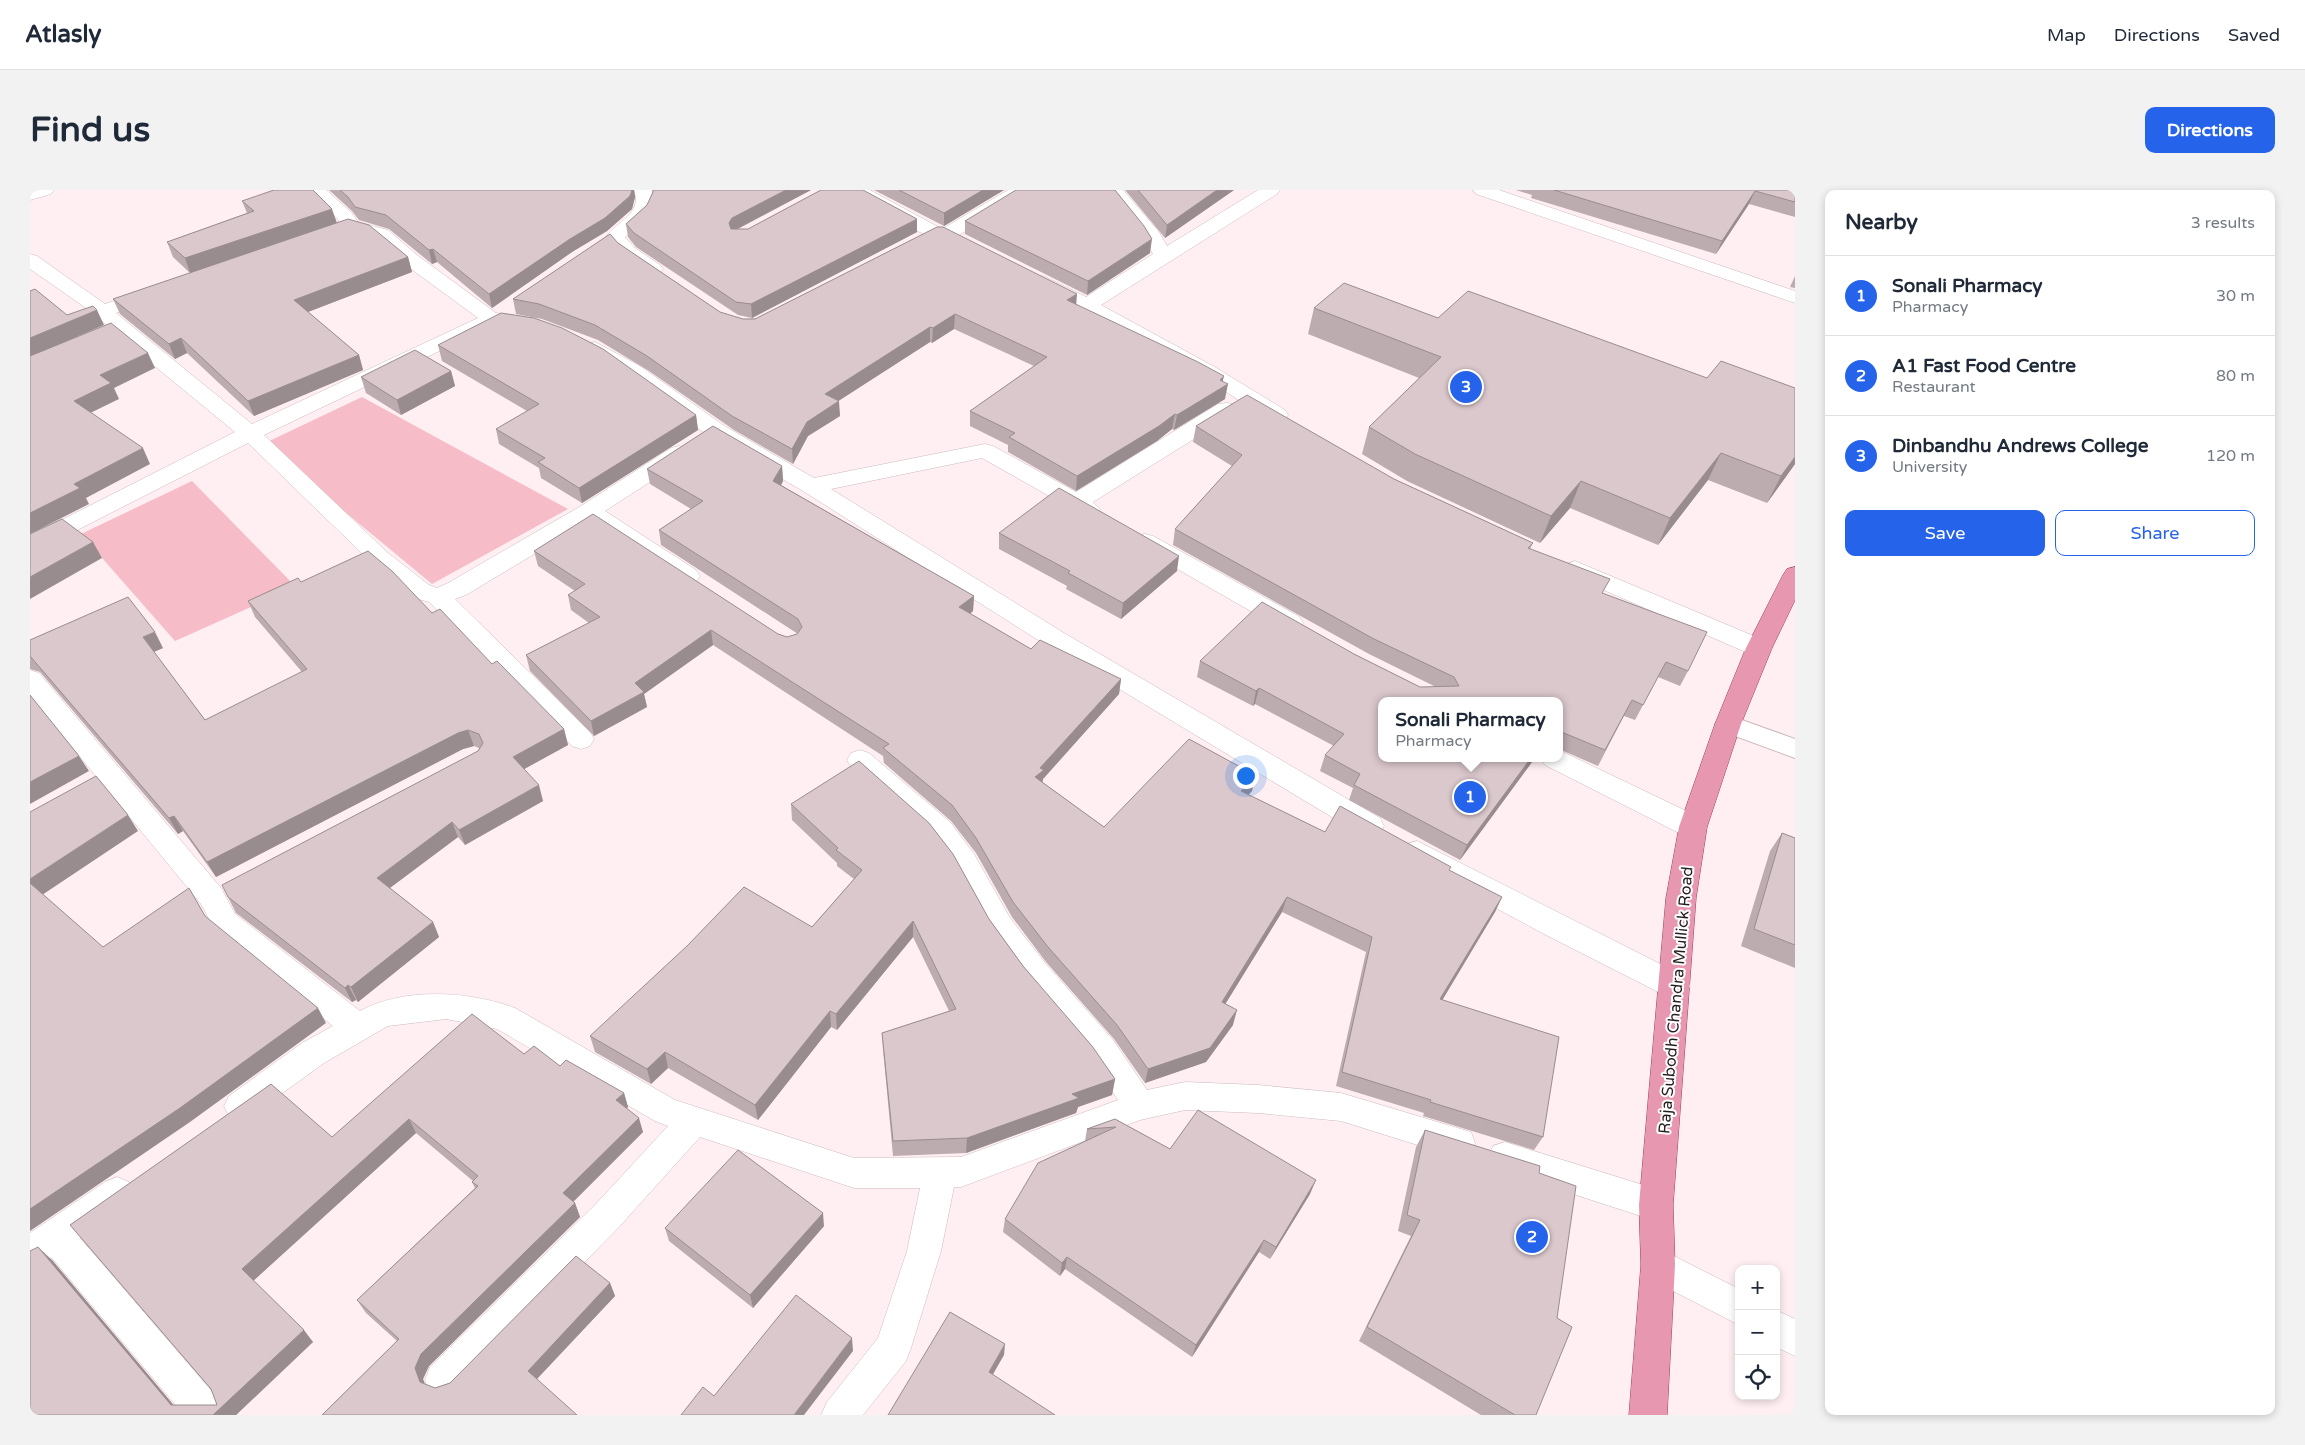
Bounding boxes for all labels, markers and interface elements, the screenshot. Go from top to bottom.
text: Atlasly [25,20,101,49]
text: Map [2047,24,2086,46]
text: Directions [2114,24,2200,46]
text: Saved [2228,24,2280,46]
button: Directions [2145,107,2275,153]
text: Find us [30,109,150,151]
text: Nearby [1845,210,1918,235]
text: 3 results [2191,213,2255,233]
text: Sonali Pharmacy [1892,275,2043,297]
text: 1 [1856,286,1866,306]
text: 30 m [2216,286,2255,306]
text: Pharmacy [1892,297,1968,317]
text: A1 Fast Food Centre [1892,355,2076,377]
text: 2 [1856,366,1866,386]
text: 80 m [2216,366,2255,386]
pin: 3 [1450,368,1482,406]
text: Restaurant [1892,377,1976,397]
text: Dinbandhu Andrews College [1892,435,2148,457]
text: 3 [1856,446,1866,466]
text: 120 m [2206,446,2255,466]
text: University [1892,457,1967,477]
button: Save [1845,510,2045,556]
button: Share [2055,510,2255,556]
popup [1378,697,1563,762]
text: Sonali Pharmacy [1395,709,1546,731]
text: Pharmacy [1395,731,1472,751]
your location [1233,763,1259,789]
pin: 1 [1454,778,1486,816]
street label: Raja Subodh Chandra Mullick Road [1654,866,1698,1135]
pin: 2 [1516,1218,1548,1256]
map controls [1735,1265,1780,1400]
button: + [1735,1265,1780,1310]
button: − [1735,1310,1780,1355]
button: locate [1735,1355,1780,1400]

